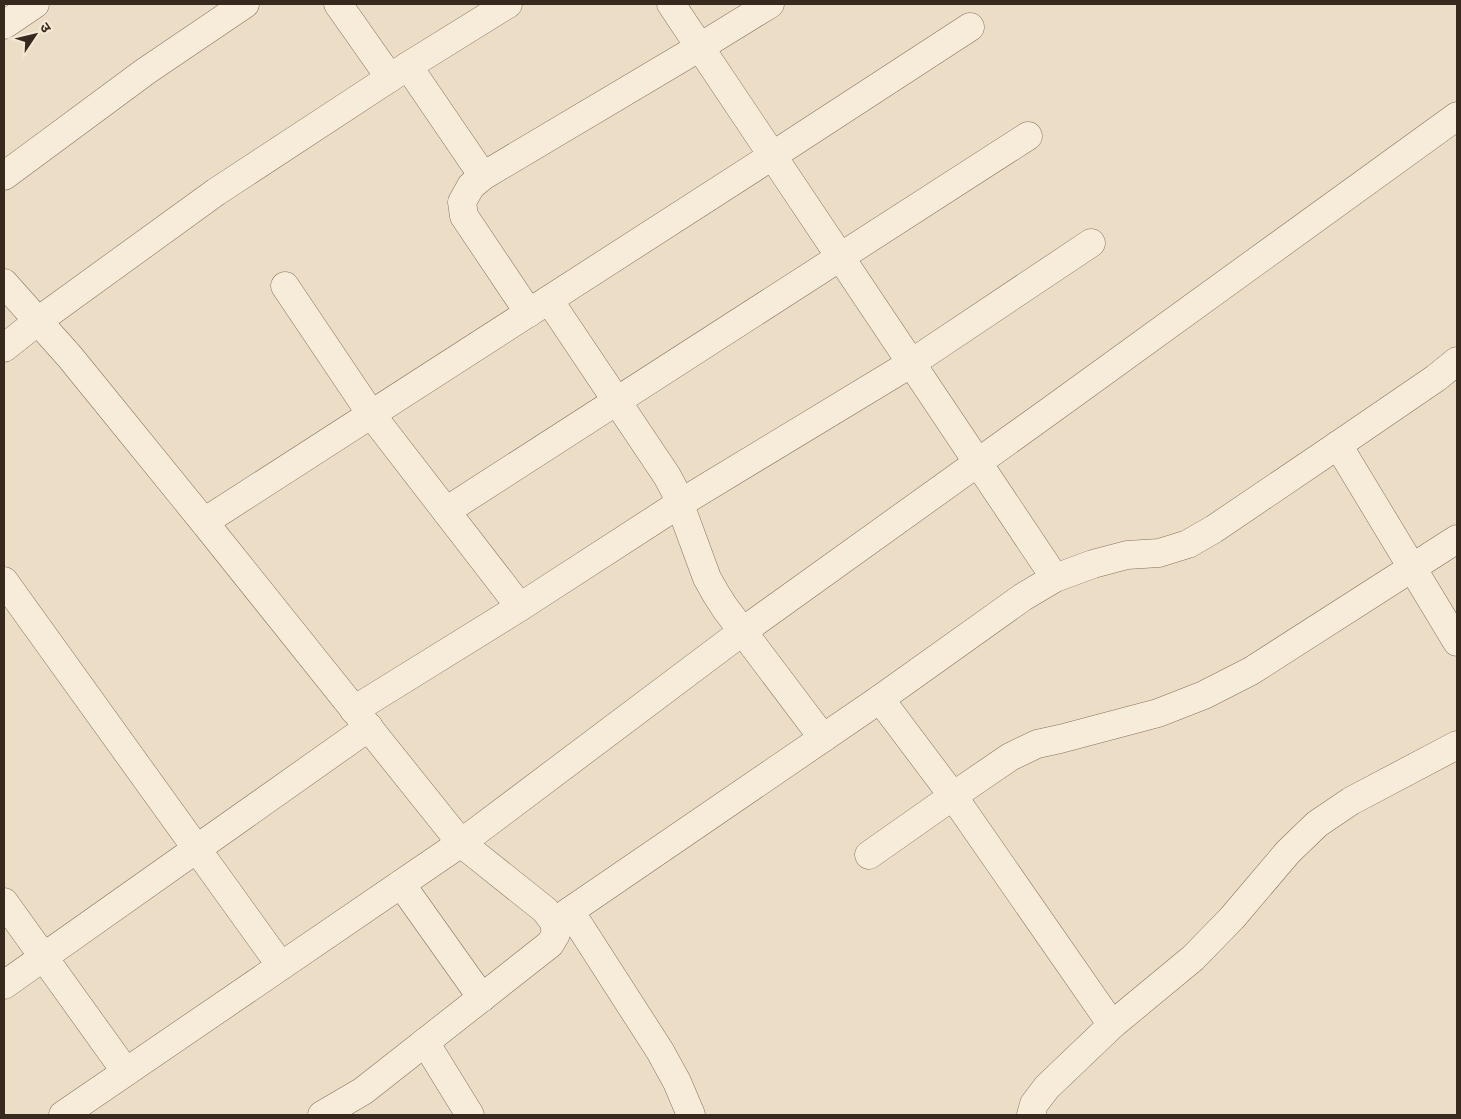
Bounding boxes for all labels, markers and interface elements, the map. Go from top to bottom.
north arrow [10,10,60,60]
text: उ [37,20,55,36]

